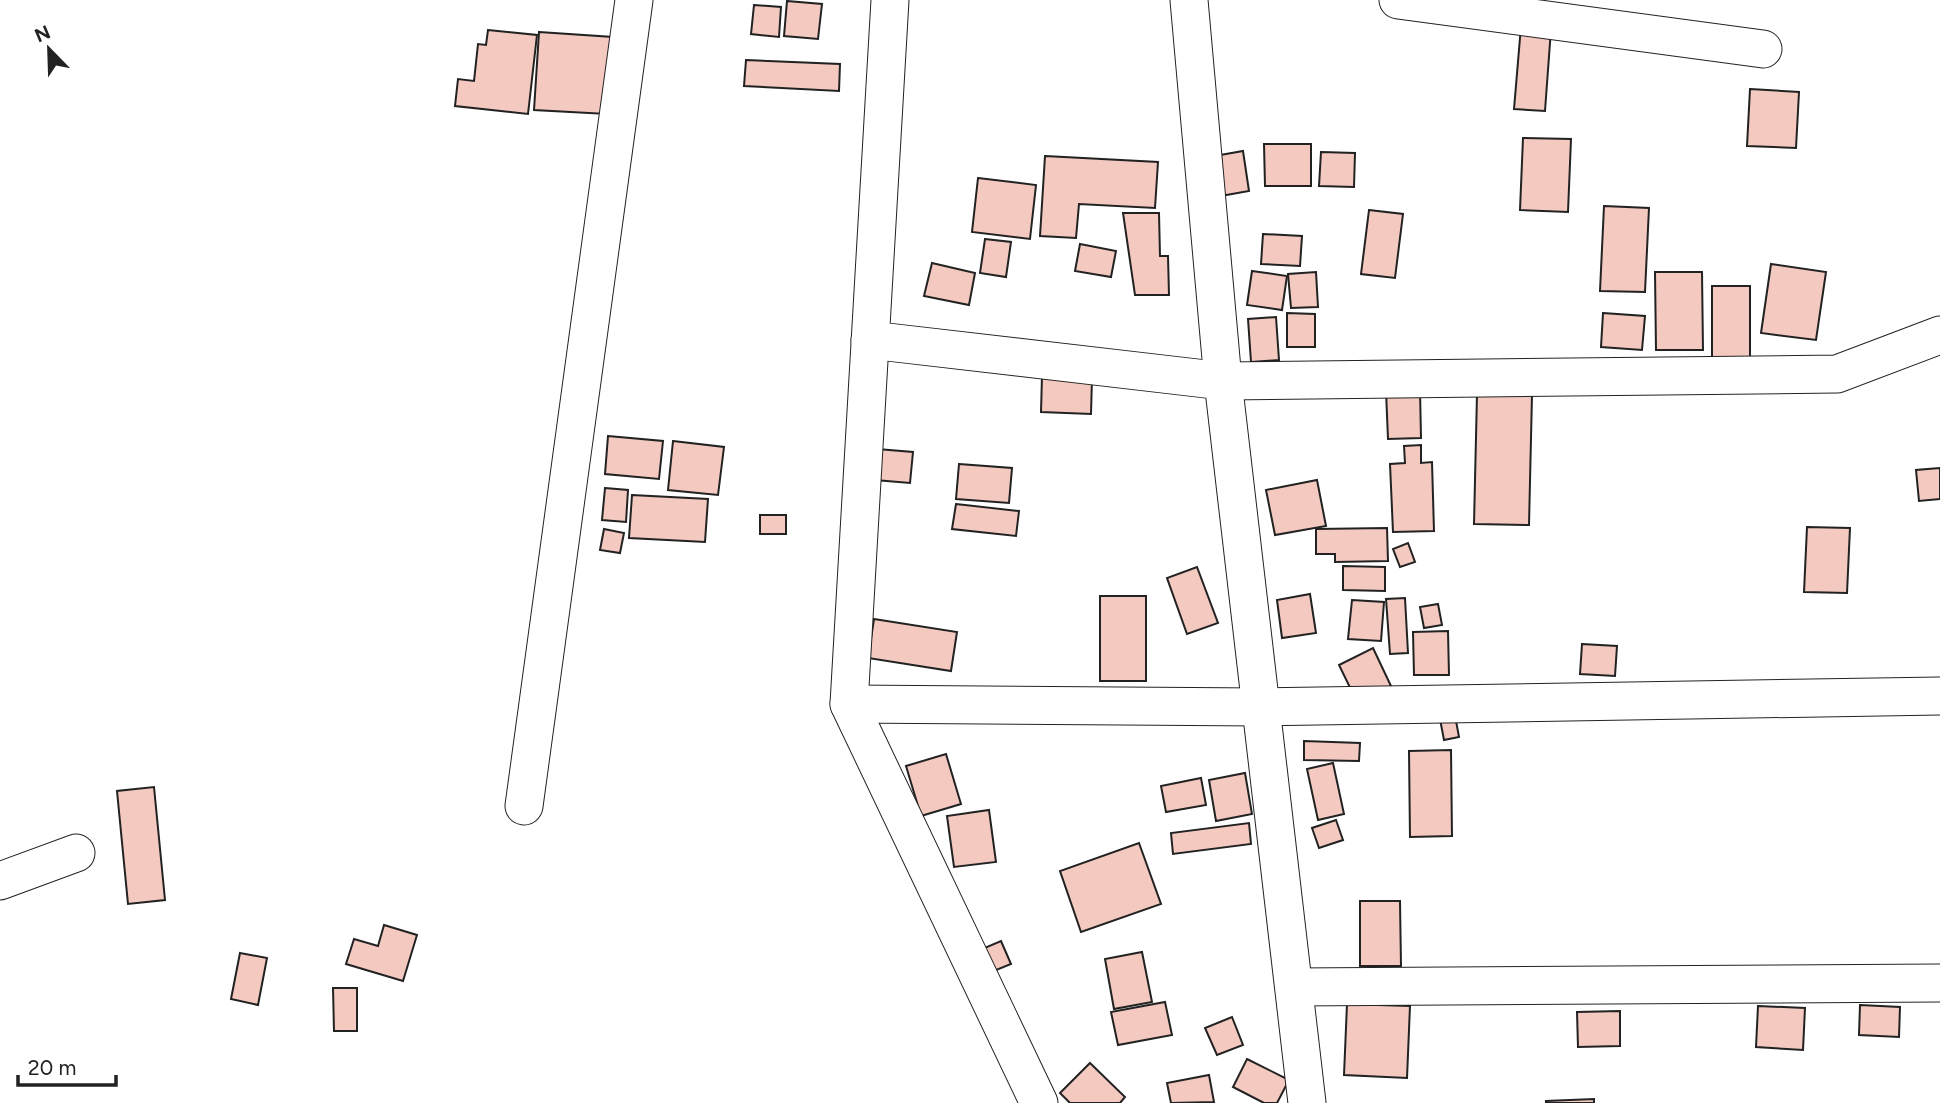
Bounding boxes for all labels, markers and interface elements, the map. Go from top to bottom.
north arrow [14,14,84,84]
text: N [31,20,54,47]
scale bar [18,1044,116,1088]
text: 20 m [28,1055,76,1080]

